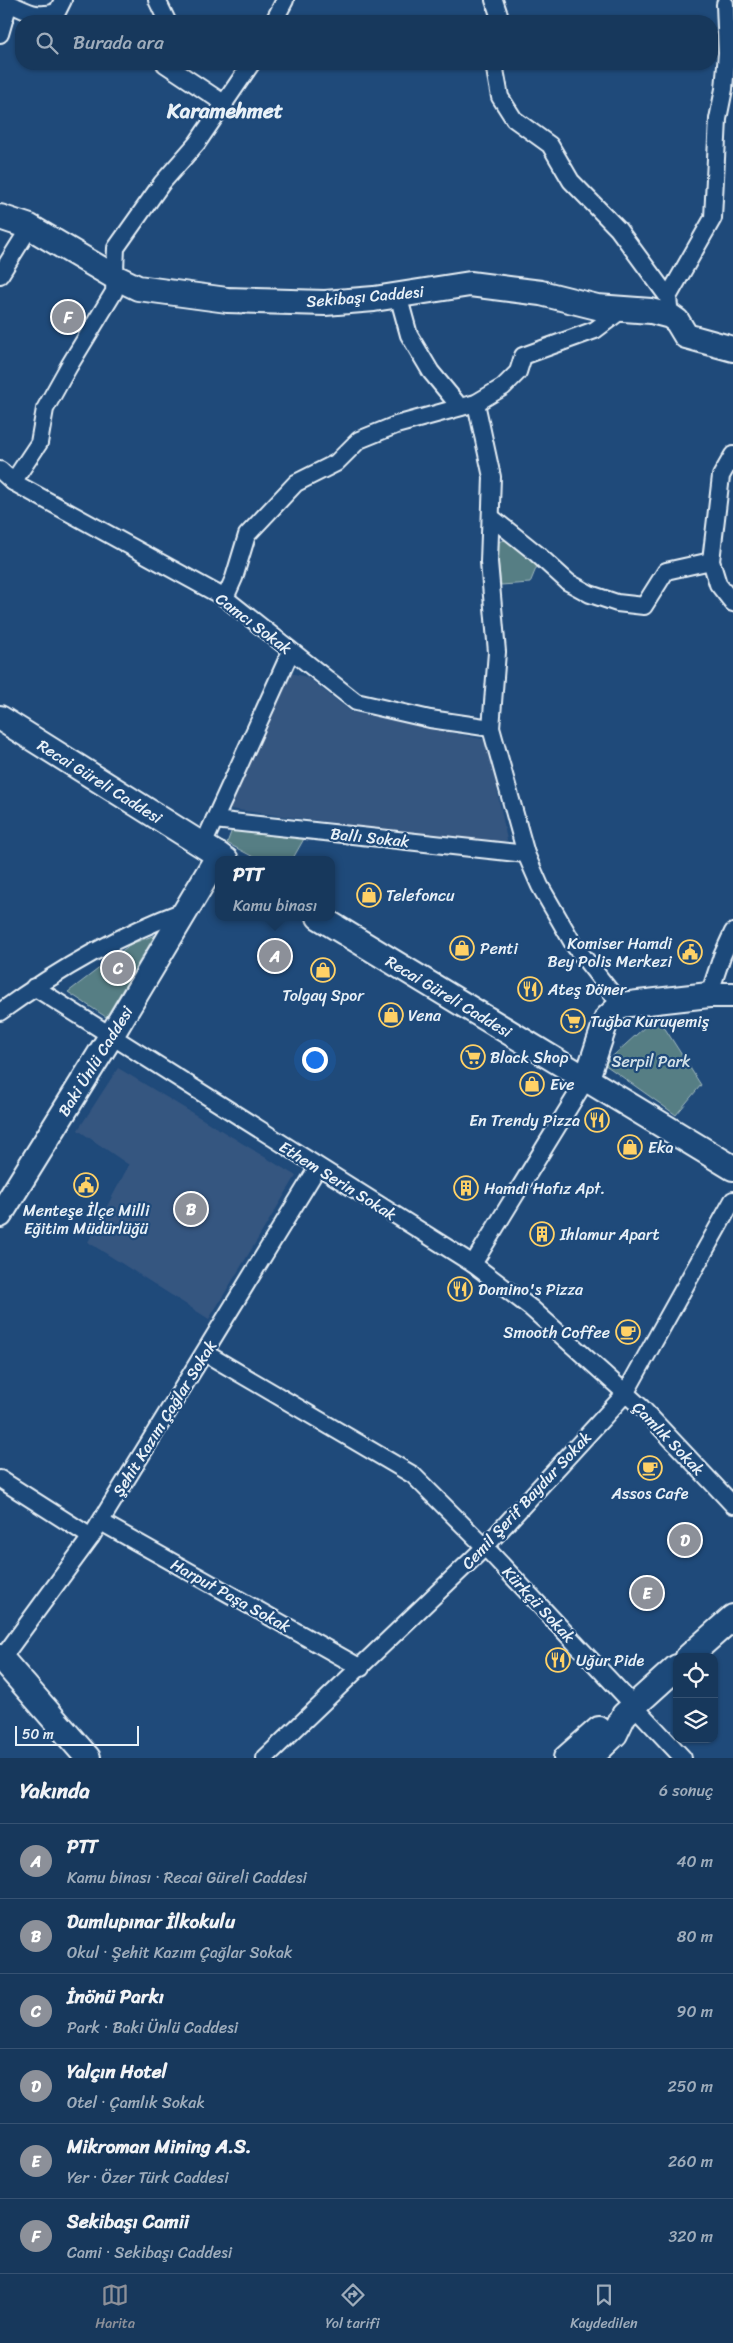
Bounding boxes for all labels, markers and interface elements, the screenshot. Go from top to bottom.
search box [15,15,718,70]
text: Burada ara [73,26,164,59]
icon: search [33,29,61,57]
district label: Karamehmet [166,92,284,130]
street label: Sekibaşı Caddesi [305,277,426,316]
pin: F [52,298,84,336]
street label: Camcı Sokak [209,585,299,662]
street label: Recai Güreli Caddesi [31,731,169,832]
street label: Ballı Sokak [329,819,411,856]
popup [215,856,335,921]
text: PTT [233,858,264,891]
place label: Telefoncu [386,881,455,910]
shop icon: Telefoncu [356,882,382,908]
text: Kamu binası [233,891,317,920]
place label: Komiser Hamdi Bey Polis Merkezi [548,929,673,976]
place label: Penti [480,934,519,963]
shop icon: Penti [449,935,475,961]
pin: A [259,937,291,975]
public building icon: Komiser Hamdi Bey Polis Merkezi [677,939,703,965]
street label: Recai Güreli Caddesi [380,947,518,1046]
pin: C [102,949,134,987]
shop icon: Tolgay Spor [310,957,336,983]
place label: Ateş Döner [547,975,628,1004]
restaurant icon: Ateş Döner [517,976,543,1002]
place label: Tolgay Spor [282,981,365,1010]
street label: Baki Ünlü Caddesi [50,1000,141,1122]
place label: Vena [408,1001,442,1030]
shop icon: Vena [378,1002,404,1028]
place label: Tuğba Kuruyemiş [590,1007,710,1036]
supermarket icon: Tuğba Kuruyemiş [560,1008,586,1034]
place label: Black Shop [490,1043,569,1072]
supermarket icon: Black Shop [460,1044,486,1070]
your location [302,1047,328,1073]
park label: Serpil Park [611,1047,691,1076]
place label: Eve [550,1070,575,1099]
shop icon: Eve [519,1071,545,1097]
place label: En Trendy Pizza [469,1106,580,1135]
restaurant icon: En Trendy Pizza [584,1107,610,1133]
street label: Ethem Serin Sokak [273,1133,403,1229]
place label: Eka [648,1133,673,1162]
shop icon: Eka [617,1134,643,1160]
public building icon: Menteşe İlçe Milli Eğitim Müdürlüğü [73,1172,99,1198]
place label: Hamdi Hafız Apt. [484,1174,605,1203]
building icon: Hamdi Hafız Apt. [453,1175,479,1201]
pin: B [175,1190,207,1228]
place label: Menteşe İlçe Milli Eğitim Müdürlüğü [23,1196,150,1243]
place label: Ihlamur Apart [559,1220,659,1249]
building icon: Ihlamur Apart [529,1221,555,1247]
place label: Domino's Pizza [478,1275,584,1304]
restaurant icon: Domino's Pizza [447,1276,473,1302]
place label: Smooth Coffee [503,1318,610,1347]
cafe icon: Smooth Coffee [615,1319,641,1345]
street label: Şehit Kazım Çağlar Sokak [104,1333,225,1503]
street label: Çamlık Sokak [625,1394,712,1483]
street label: Cemil Şerif Baydur Sokak [454,1424,599,1576]
cafe icon: Assos Cafe [637,1455,663,1481]
place label: Assos Cafe [611,1479,689,1508]
pin: D [669,1521,701,1559]
street label: Harput Paşa Sokak [165,1550,297,1641]
street label: Kürkçü Sokak [495,1559,583,1650]
pin: E [631,1574,663,1612]
place label: Uğur Pide [576,1646,645,1675]
restaurant icon: Uğur Pide [545,1647,571,1673]
map controls [673,1653,718,1743]
button: locate [673,1653,718,1698]
button: layers [673,1698,718,1743]
text: 50 m [22,1722,54,1747]
scale bar [15,1723,139,1746]
text: Yakında [20,1772,90,1810]
text: 6 sonuç [659,1776,713,1805]
text: PTT [67,1830,98,1863]
text: A [31,1847,41,1876]
text: 40 m [676,1847,713,1876]
text: Kamu binası · Recai Güreli Caddesi [67,1863,307,1892]
text: Dumlupınar İlkokulu [67,1905,235,1938]
text: B [31,1922,41,1951]
text: 80 m [677,1922,713,1951]
text: Okul · Şehit Kazım Çağlar Sokak [67,1938,292,1967]
text: İnönü Parkı [67,1980,164,2013]
text: C [31,1997,41,2026]
text: 90 m [677,1997,713,2026]
text: Park · Baki Ünlü Caddesi [67,2013,238,2042]
text: Yalçın Hotel [67,2055,167,2088]
text: D [31,2072,41,2101]
text: 250 m [667,2072,713,2101]
text: Otel · Çamlık Sokak [67,2088,205,2117]
text: Mikroman Mining A.S. [67,2130,252,2163]
text: E [32,2147,40,2176]
text: 260 m [668,2147,713,2176]
text: Yer · Özer Türk Caddesi [67,2163,229,2192]
text: Sekibaşı Camii [67,2205,189,2238]
text: F [32,2222,40,2251]
text: 320 m [668,2222,713,2251]
text: Cami · Sekibaşı Caddesi [67,2238,232,2267]
tab: Harita [95,2281,135,2336]
tab: Yol tarifi [326,2281,380,2336]
tab: Kaydedilen [570,2281,638,2336]

